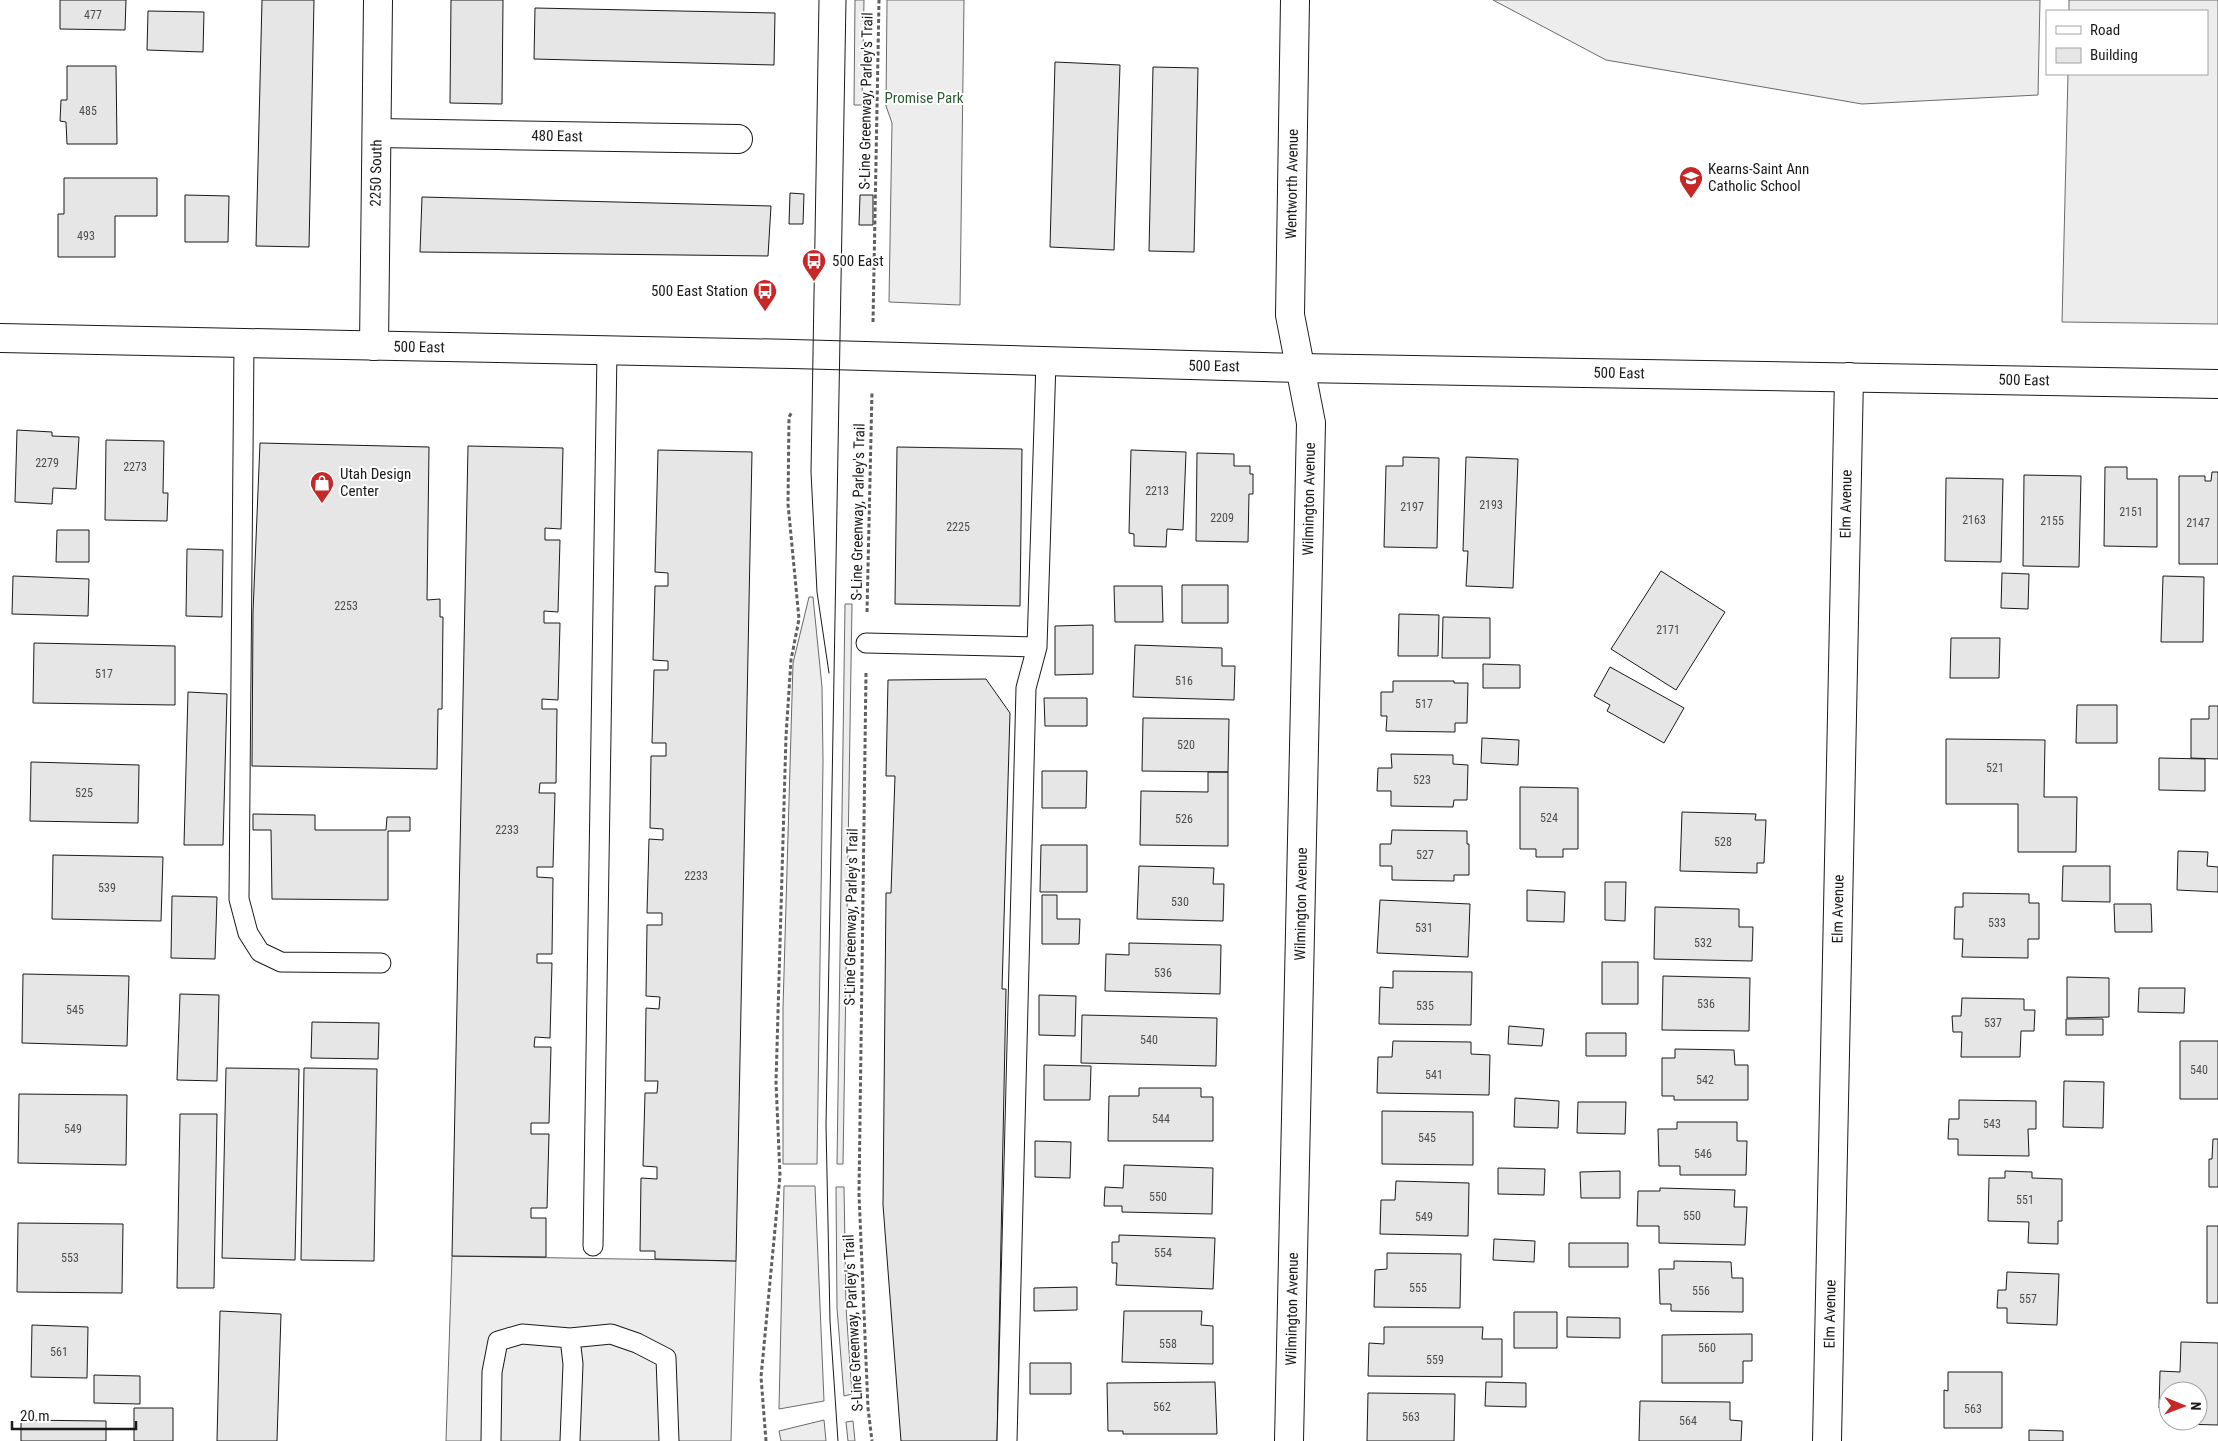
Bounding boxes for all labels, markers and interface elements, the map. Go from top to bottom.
house number: 477 [84,8,102,22]
legend [2046,10,2208,75]
street label: S-Line Greenway, Parley's Trail [855,12,877,190]
text: Road [2090,21,2120,39]
text: Building [2090,46,2138,64]
park label: Promise Park [884,89,964,107]
house number: 485 [79,104,97,118]
street label: 480 East [531,127,583,145]
street label: Wentworth Avenue [1282,129,1302,239]
street label: 2250 South [366,139,386,207]
place label: Kearns-Saint Ann Catholic School [1708,160,1809,195]
school or university icon: Kearns-Saint Ann Catholic School [1678,165,1704,199]
house number: 493 [77,229,95,243]
bus stop icon: 500 East [801,248,827,282]
place label: 500 East [832,252,884,270]
bus stop icon: 500 East Station [752,278,778,312]
place label: 500 East Station [651,282,748,300]
street label: 500 East [393,338,445,356]
street label: 500 East [1188,357,1240,375]
street label: 500 East [1593,364,1645,382]
street label: 500 East [1998,371,2050,389]
street label: S-Line Greenway, Parley's Trail [847,423,869,601]
street label: Wilmington Avenue [1299,442,1319,556]
house number: 2279 [35,456,59,470]
house number: 2273 [123,460,147,474]
place label: Utah Design Center [340,465,411,500]
street label: Elm Avenue [1836,469,1856,539]
shop icon: Utah Design Center [309,470,335,504]
house number: 2213 [1145,484,1169,498]
house number: 2193 [1479,498,1503,512]
house number: 2197 [1400,500,1424,514]
house number: 2151 [2119,505,2143,519]
house number: 2209 [1210,511,1234,525]
house number: 2163 [1962,513,1986,527]
house number: 2155 [2040,514,2064,528]
house number: 2147 [2186,516,2210,530]
house number: 2225 [946,520,970,534]
house number: 2253 [334,599,358,613]
house number: 2171 [1656,623,1680,637]
house number: 517 [95,667,113,681]
house number: 516 [1175,674,1193,688]
house number: 517 [1415,697,1433,711]
house number: 520 [1177,738,1195,752]
house number: 521 [1986,761,2004,775]
house number: 523 [1413,773,1431,787]
house number: 525 [75,786,93,800]
house number: 524 [1540,811,1558,825]
house number: 526 [1175,812,1193,826]
house number: 2233 [495,823,519,837]
street label: S-Line Greenway, Parley's Trail [840,828,862,1006]
house number: 528 [1714,835,1732,849]
street label: Wilmington Avenue [1291,847,1311,961]
house number: 527 [1416,848,1434,862]
house number: 2233 [684,869,708,883]
street label: Elm Avenue [1828,874,1848,944]
house number: 539 [98,881,116,895]
house number: 530 [1171,895,1189,909]
house number: 533 [1988,916,2006,930]
house number: 531 [1415,921,1433,935]
house number: 532 [1694,936,1712,950]
house number: 536 [1154,966,1172,980]
house number: 536 [1697,997,1715,1011]
house number: 535 [1416,999,1434,1013]
house number: 545 [66,1003,84,1017]
house number: 537 [1984,1016,2002,1030]
house number: 540 [1140,1033,1158,1047]
house number: 540 [2190,1063,2208,1077]
house number: 541 [1425,1068,1443,1082]
house number: 542 [1696,1073,1714,1087]
house number: 544 [1152,1112,1170,1126]
house number: 543 [1983,1117,2001,1131]
house number: 549 [64,1122,82,1136]
house number: 545 [1418,1131,1436,1145]
house number: 546 [1694,1147,1712,1161]
house number: 550 [1149,1190,1167,1204]
house number: 551 [2016,1193,2034,1207]
house number: 550 [1683,1209,1701,1223]
house number: 549 [1415,1210,1433,1224]
street label: S-Line Greenway, Parley's Trail [839,1234,867,1412]
house number: 554 [1154,1246,1172,1260]
house number: 553 [61,1251,79,1265]
street label: Wilmington Avenue [1282,1252,1302,1366]
street label: Elm Avenue [1820,1279,1840,1349]
house number: 555 [1409,1281,1427,1295]
house number: 556 [1692,1284,1710,1298]
house number: 557 [2019,1292,2037,1306]
house number: 558 [1159,1337,1177,1351]
house number: 560 [1698,1341,1716,1355]
house number: 561 [50,1345,68,1359]
house number: 559 [1426,1353,1444,1367]
north arrow [2158,1381,2208,1431]
scale bar [12,1398,136,1430]
house number: 562 [1153,1400,1171,1414]
house number: 563 [1964,1402,1982,1416]
text: N [2188,1402,2204,1411]
text: 20 m [20,1407,50,1425]
house number: 563 [1402,1410,1420,1424]
house number: 564 [1679,1414,1697,1428]

